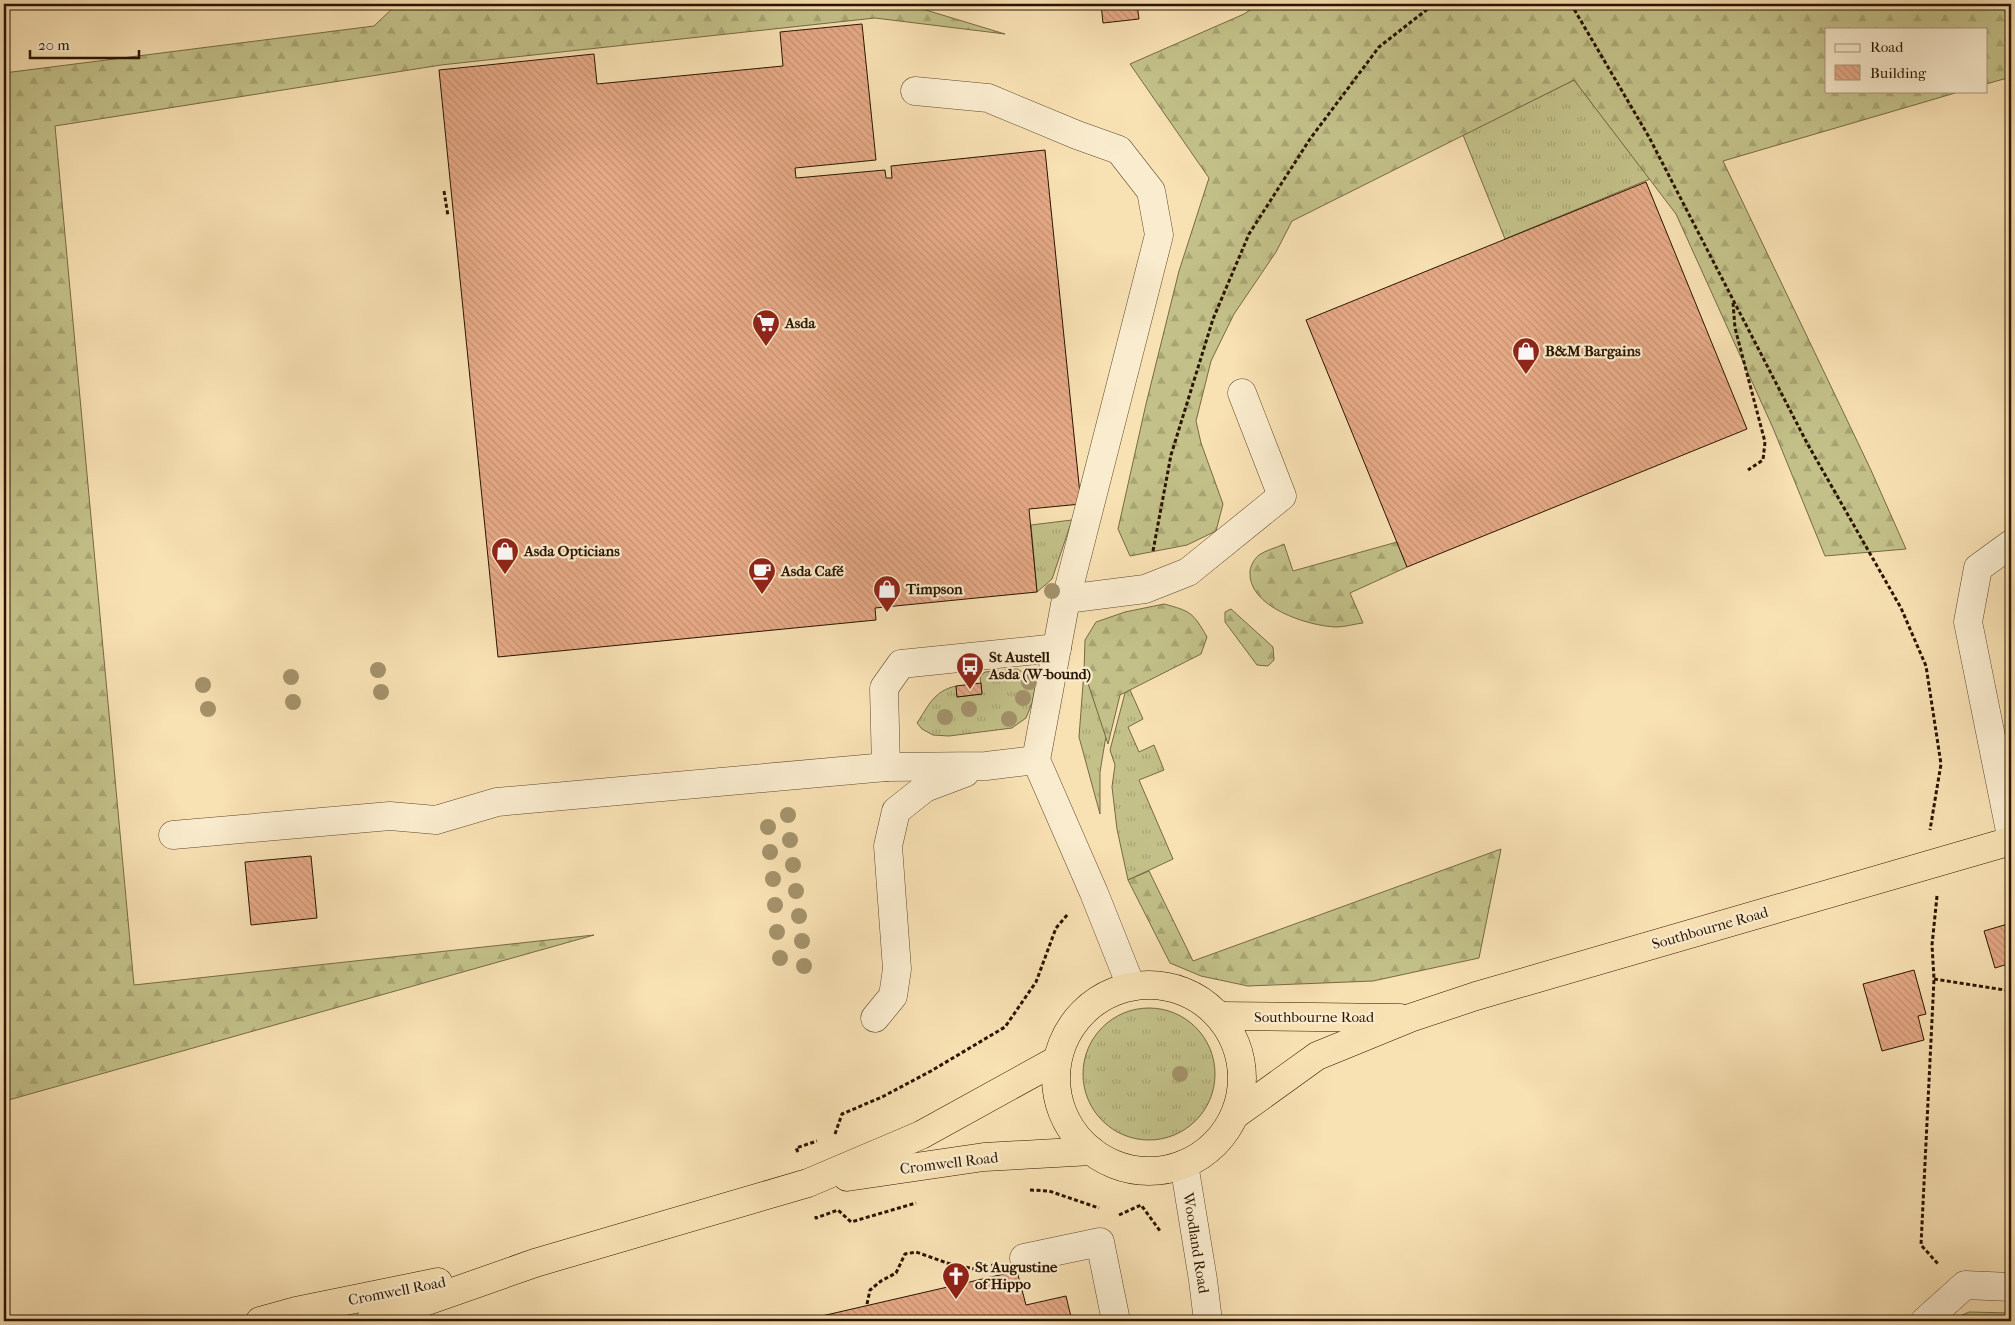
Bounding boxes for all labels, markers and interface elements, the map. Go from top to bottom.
scale bar [30,28,139,60]
legend [1825,28,1988,92]
text: 20 m [38,36,70,54]
text: Road [1870,38,1904,56]
text: Building [1870,64,1927,82]
supermarket icon: Asda [751,308,781,347]
place label: Asda [784,314,816,332]
shop icon: B&M Bargains [1511,336,1541,375]
place label: B&M Bargains [1545,342,1641,360]
shop icon: Asda Opticians [490,536,520,575]
place label: Asda Opticians [523,542,620,560]
cafe icon: Asda Café [747,556,777,595]
place label: Asda Café [780,562,844,580]
shop icon: Timpson [872,574,902,613]
place label: Timpson [905,580,963,598]
place label: St Austell Asda (W-bound) [988,648,1091,683]
bus stop icon: St Austell Asda (W-bound) [955,651,985,690]
street label: Southbourne Road [1650,903,1771,953]
street label: Southbourne Road [1254,1008,1375,1026]
street label: Cromwell Road [899,1148,1000,1178]
street label: Woodland Road [1179,1190,1213,1295]
place label: St Augustine of Hippo [975,1258,1058,1293]
church icon: St Augustine of Hippo [941,1261,971,1300]
street label: Cromwell Road [347,1273,448,1309]

